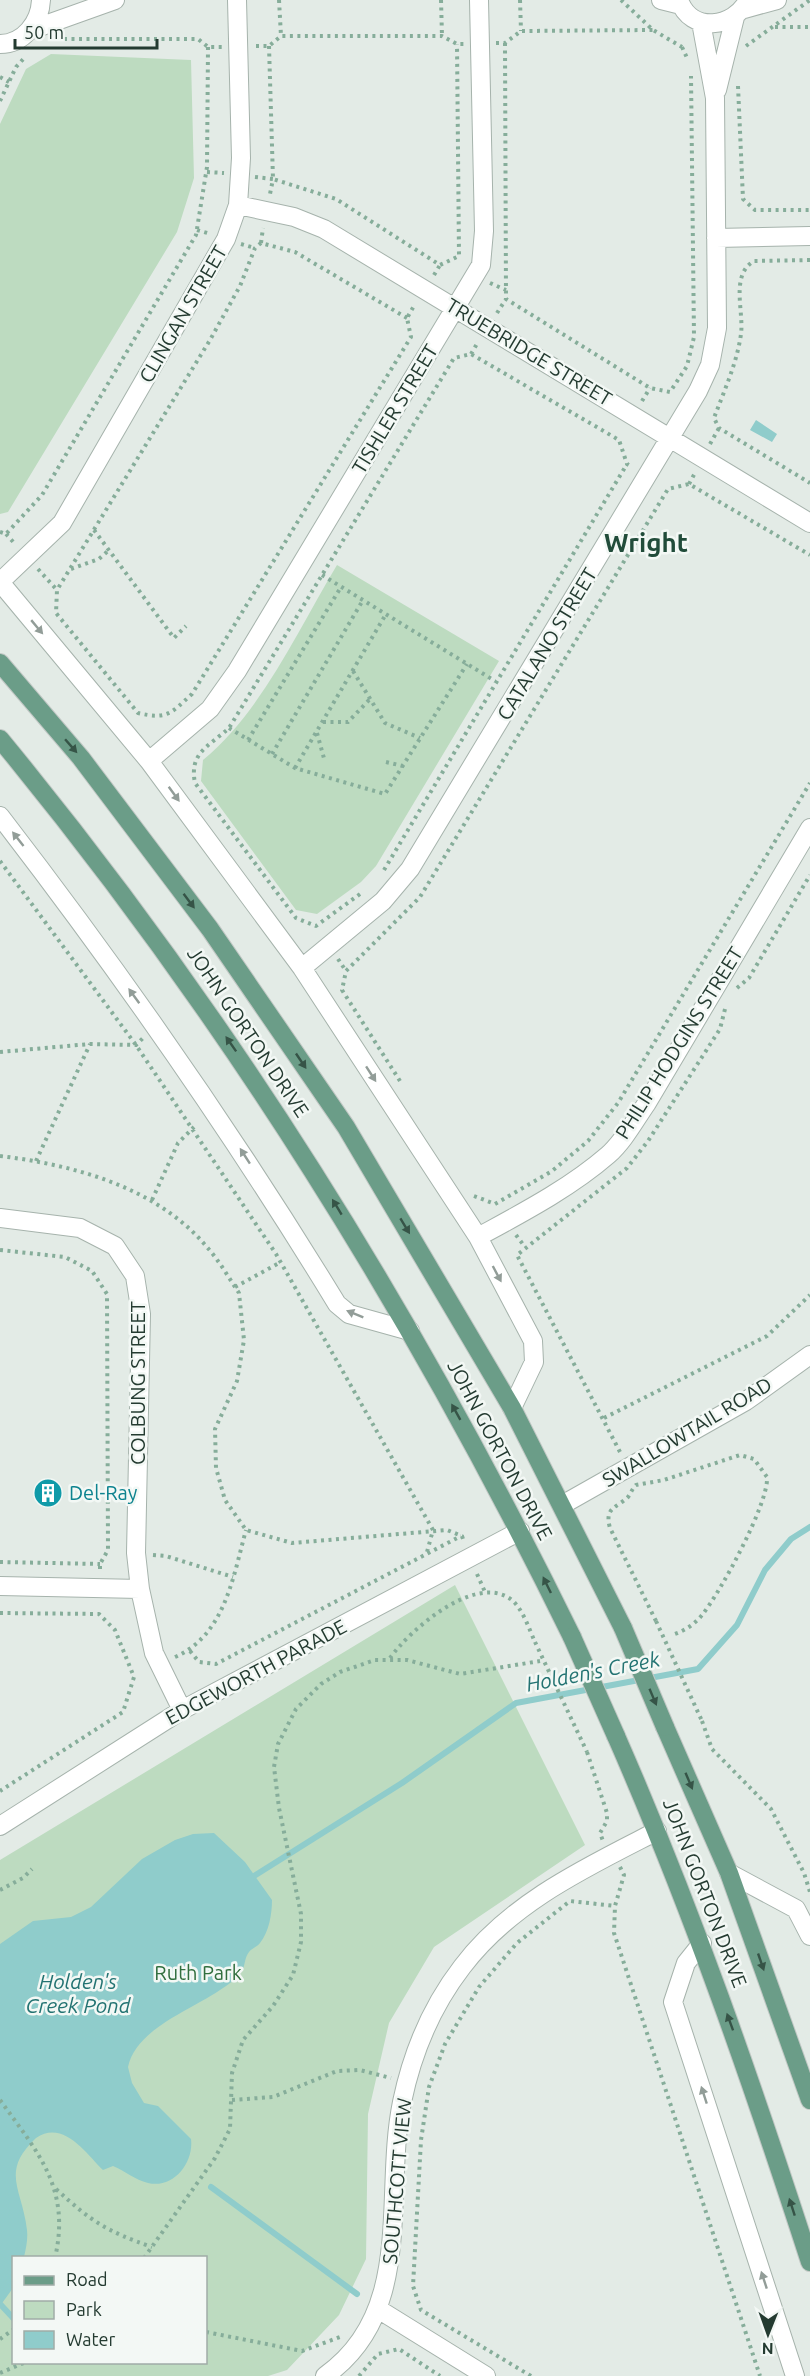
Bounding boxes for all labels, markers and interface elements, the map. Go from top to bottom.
scale bar [15,12,158,50]
text: 50 m [24,22,64,42]
street label: CLINGAN STREET [134,241,231,386]
street label: TRUEBRIDGE STREET [442,293,616,410]
street label: TISHLER STREET [347,340,442,478]
district label: Wright [604,528,688,557]
street label: CATALANO STREET [492,564,601,724]
one-way arrow [31,619,44,635]
one-way arrow [64,738,77,753]
one-way arrow [167,787,179,802]
one-way arrow [12,832,24,847]
one-way arrow [183,893,195,909]
street label: JOHN GORTON DRIVE [183,942,314,1121]
street label: PHILIP HODGINS STREET [610,943,747,1143]
one-way arrow [128,988,140,1004]
one-way arrow [225,1036,237,1052]
one-way arrow [295,1052,307,1068]
one-way arrow [365,1065,376,1082]
one-way arrow [239,1149,251,1165]
one-way arrow [332,1198,342,1215]
one-way arrow [399,1218,410,1234]
one-way arrow [492,1266,502,1283]
street label: COLBUNG STREET [126,1301,149,1465]
one-way arrow [345,1309,363,1319]
street label: JOHN GORTON DRIVE [443,1356,558,1544]
street label: SWALLOWTAIL ROAD [598,1372,776,1491]
one-way arrow [451,1404,461,1421]
building icon: Del-Ray [32,1477,64,1509]
place label: Del-Ray [69,1481,138,1504]
one-way arrow [542,1576,551,1593]
street label: EDGEWORTH PARADE [161,1614,350,1729]
water label: Holden's Creek [524,1646,662,1696]
one-way arrow [648,1688,657,1705]
one-way arrow [685,1772,694,1790]
street label: JOHN GORTON DRIVE [659,1795,752,1990]
one-way arrow [757,1953,767,1971]
park label: Ruth Park [154,1961,242,1984]
water label: Holden's Creek Pond [26,1969,132,2017]
one-way arrow [725,2012,735,2030]
one-way arrow [698,2086,708,2104]
street label: SOUTHCOTT VIEW [378,2097,415,2265]
one-way arrow [787,2198,796,2216]
legend [12,2256,207,2364]
text: Road [66,2269,108,2289]
one-way arrow [759,2271,768,2289]
text: Park [66,2299,102,2319]
north arrow [738,2304,798,2364]
text: Water [66,2329,116,2349]
text: N [762,2340,774,2358]

